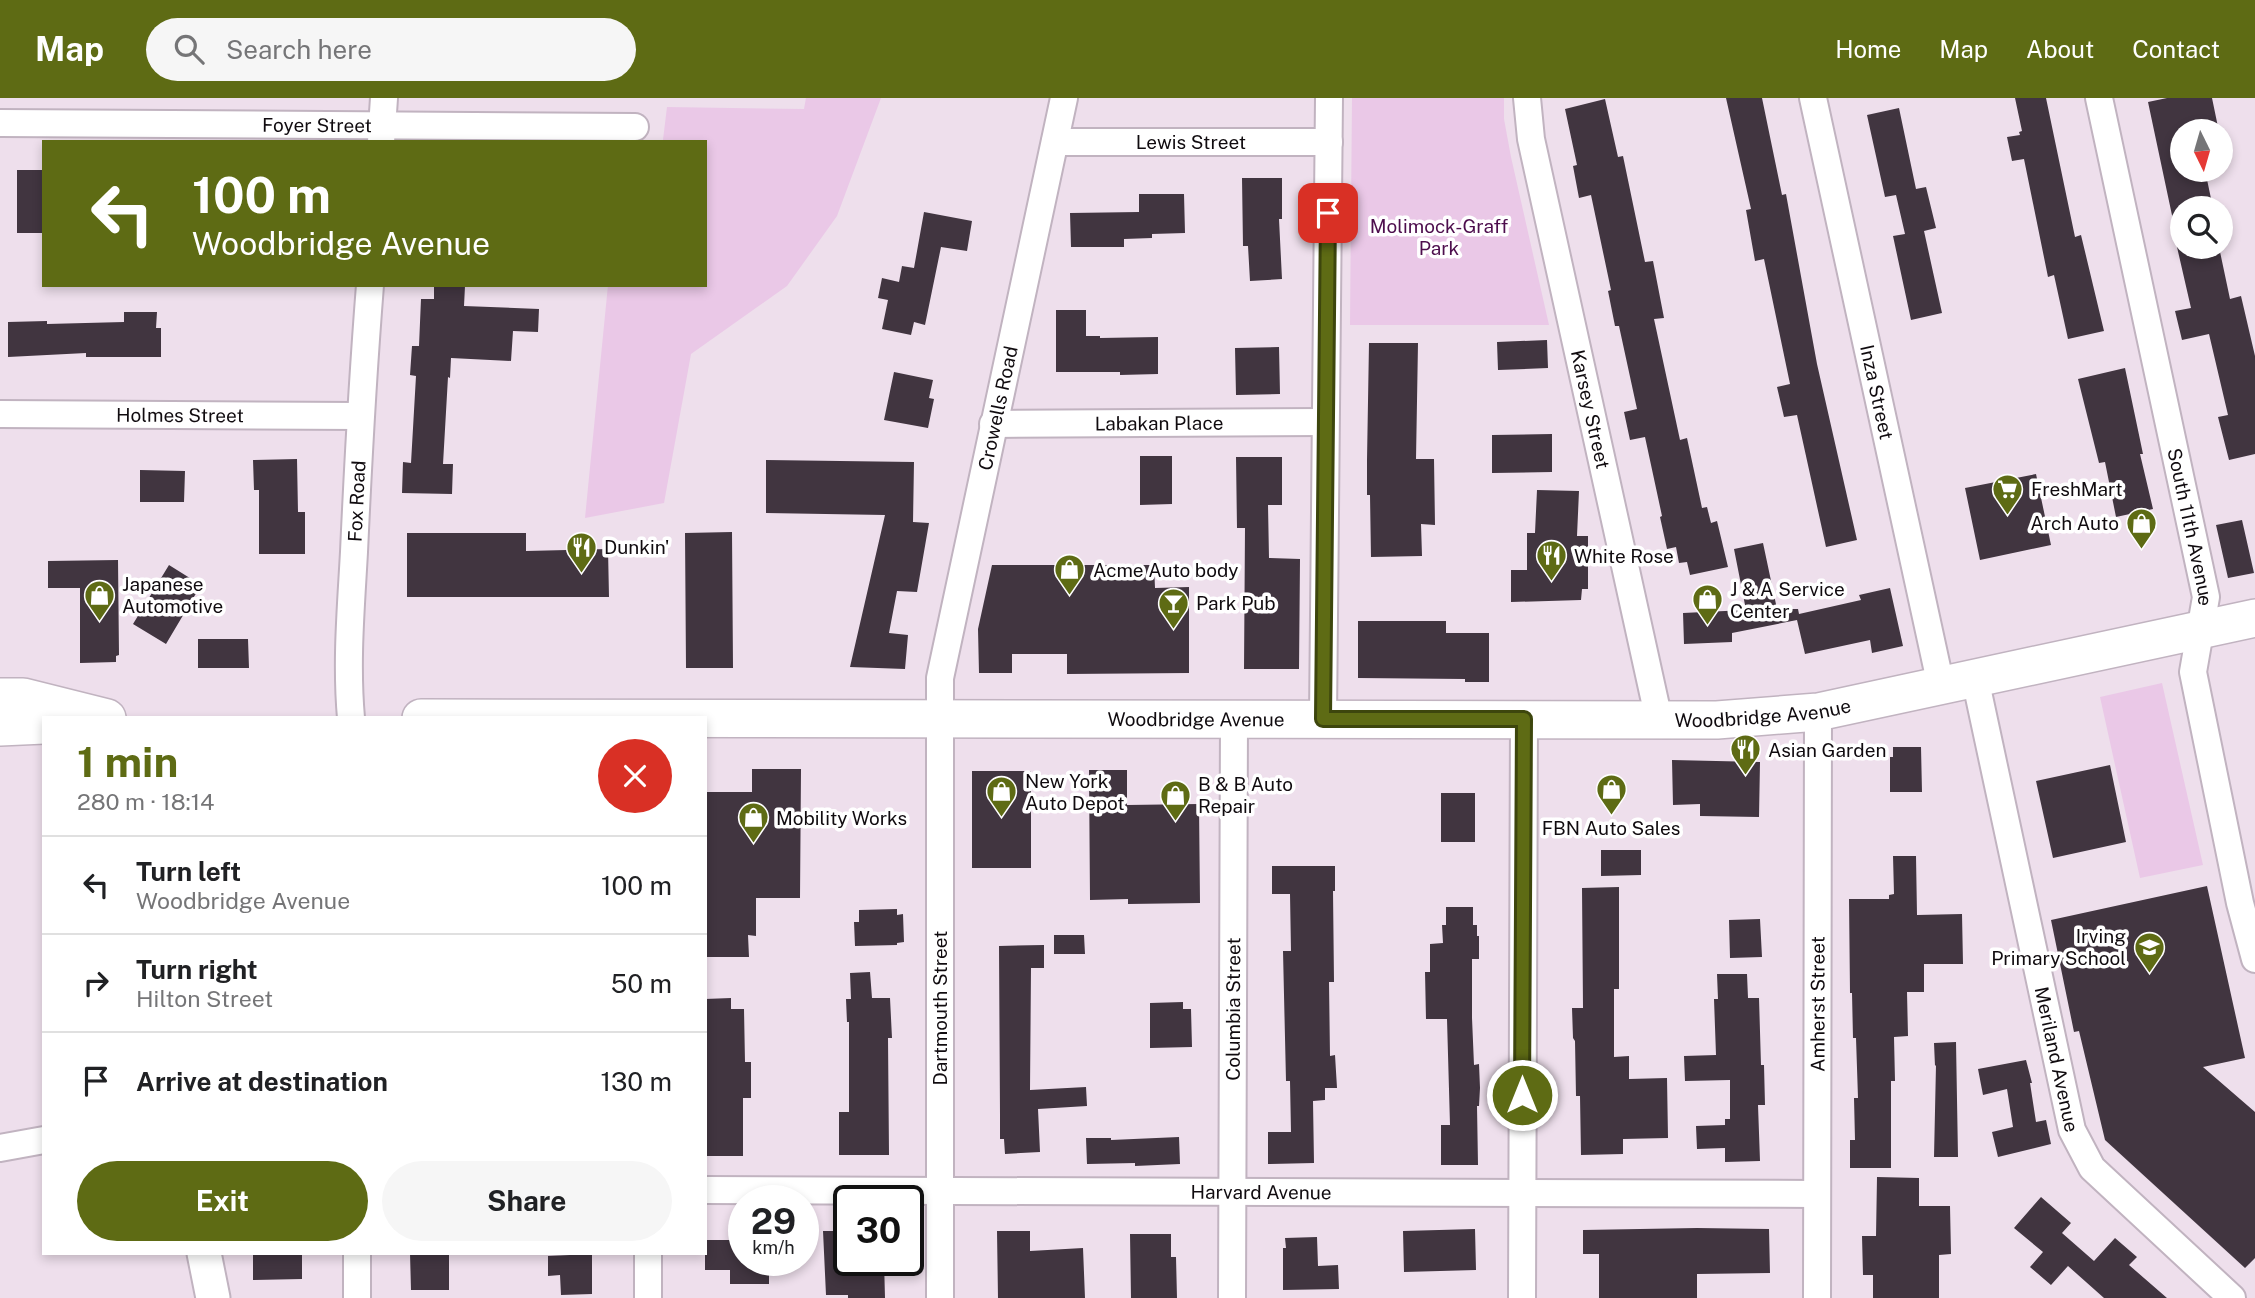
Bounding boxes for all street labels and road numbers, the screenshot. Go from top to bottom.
street label: Foyer Street [262,114,372,136]
street label: Lewis Street [1136,131,1246,153]
street label: Inza Street [1856,343,1898,441]
street label: Crowells Road [974,344,1022,472]
street label: Karsey Street [1567,348,1614,471]
street label: Holmes Street [116,404,244,426]
street label: Labakan Place [1095,412,1223,434]
street label: South 11th Avenue [2163,446,2217,608]
street label: Fox Road [343,460,369,542]
street label: Woodbridge Avenue [1674,694,1853,731]
street label: Woodbridge Avenue [1107,708,1285,730]
street label: Dartmouth Street [929,931,951,1085]
street label: Amherst Street [1806,936,1829,1072]
street label: Columbia Street [1222,937,1244,1081]
street label: Meriland Avenue [2031,985,2083,1134]
street label: Harvard Avenue [1190,1181,1332,1203]

